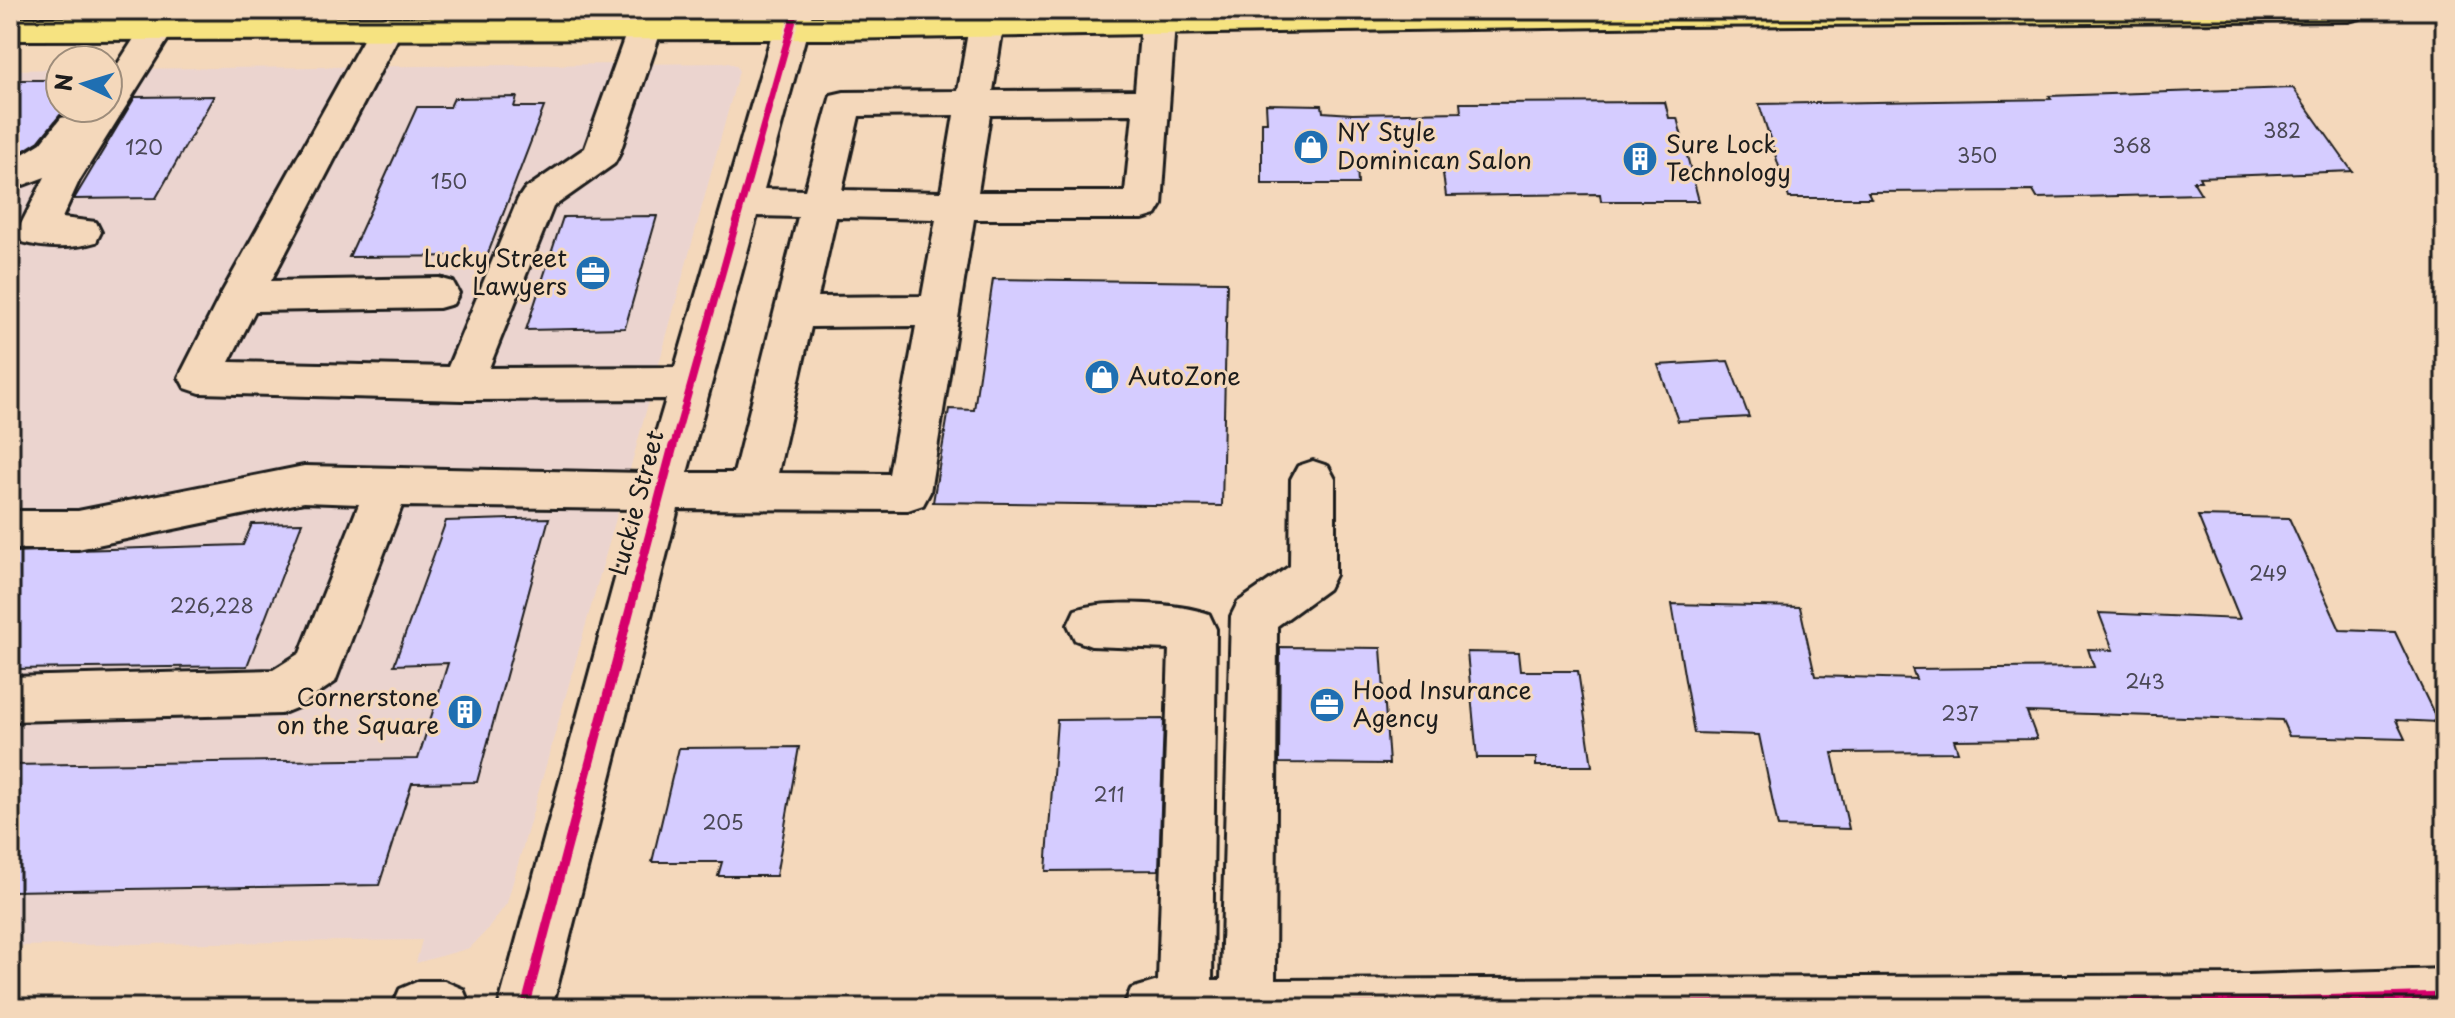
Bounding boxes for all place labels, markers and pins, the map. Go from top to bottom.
place label: NY Style Dominican Salon [1337,113,1532,177]
place label: Sure Lock Technology [1666,125,1791,189]
shop icon: NY Style Dominican Salon [1292,128,1330,166]
building icon: Sure Lock Technology [1621,140,1659,178]
place label: Lucky Street Lawyers [423,239,567,303]
office icon: Lucky Street Lawyers [574,254,612,292]
place label: AutoZone [1128,357,1241,393]
shop icon: AutoZone [1083,358,1121,396]
place label: Hood Insurance Agency [1353,671,1531,735]
place label: Cornerstone on the Square [277,678,439,742]
office icon: Hood Insurance Agency [1308,686,1346,724]
building icon: Cornerstone on the Square [446,693,484,731]

